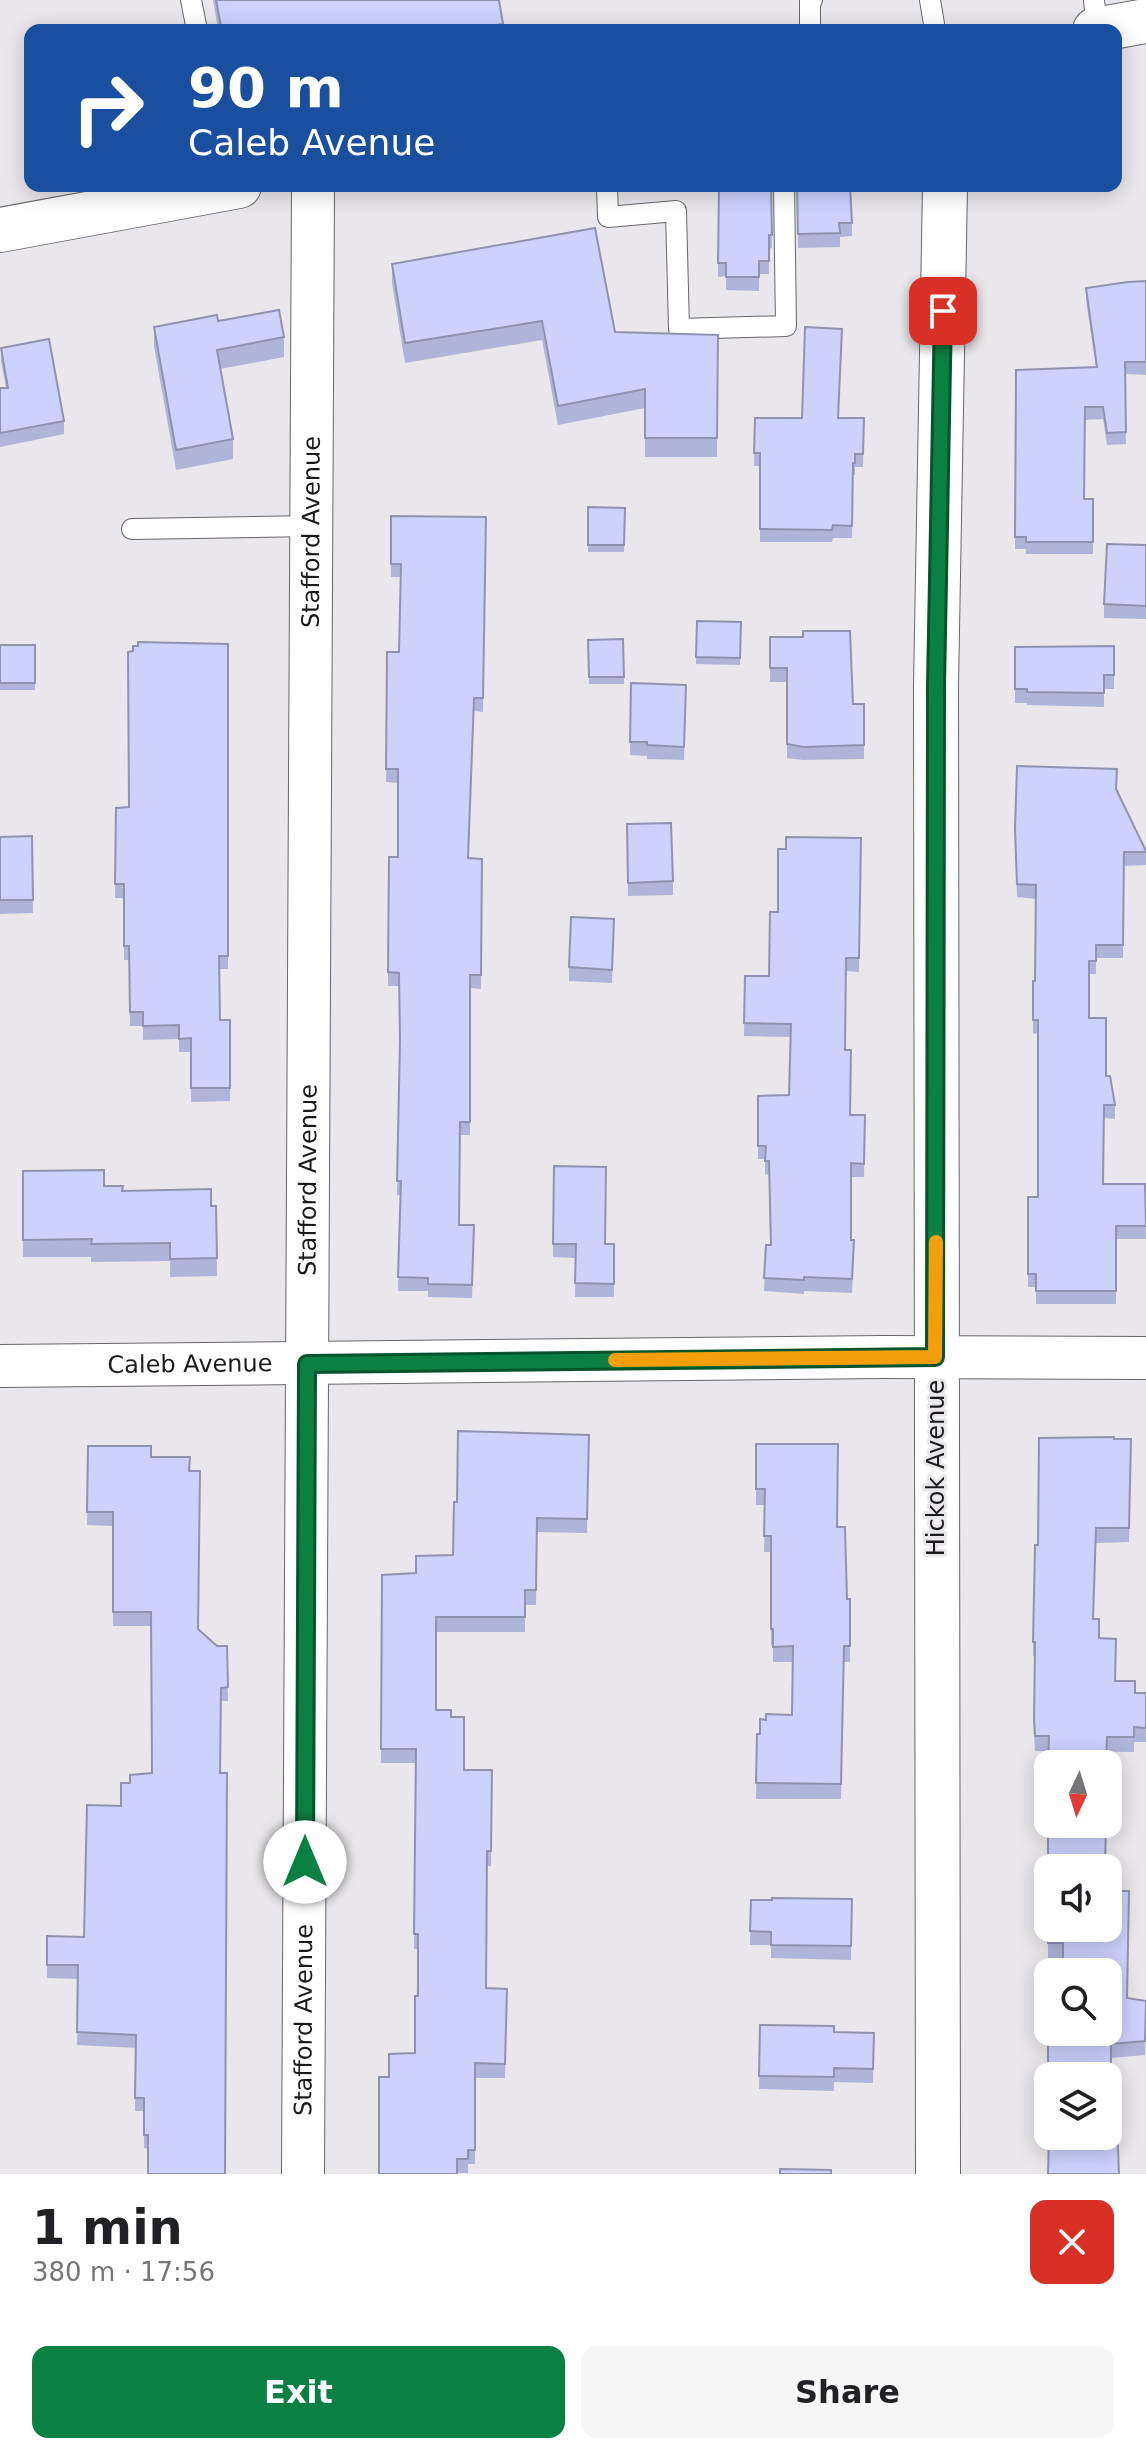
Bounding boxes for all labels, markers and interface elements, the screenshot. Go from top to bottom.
text: 90 m [188,55,344,120]
icon: right [56,56,160,160]
text: Caleb Avenue [188,122,435,163]
pin [909,277,977,345]
icon: arrive [921,289,965,333]
street label: Stafford Avenue [297,436,326,628]
street label: Stafford Avenue [294,1084,322,1276]
street label: Caleb Avenue [107,1349,273,1379]
street label: Hickok Avenue [922,1380,950,1556]
north arrow [1034,1750,1122,1838]
map controls [1034,1750,1122,2150]
position arrow [263,1820,347,1904]
button: sound [1034,1854,1122,1942]
street label: Stafford Avenue [289,1924,318,2116]
button: search [1034,1958,1122,2046]
button: layers [1034,2062,1122,2150]
text: 1 min [32,2199,183,2255]
button: close [1030,2200,1114,2284]
text: 380 m · 17:56 [32,2257,215,2287]
button: Exit [32,2346,565,2438]
button: Share [581,2346,1114,2438]

